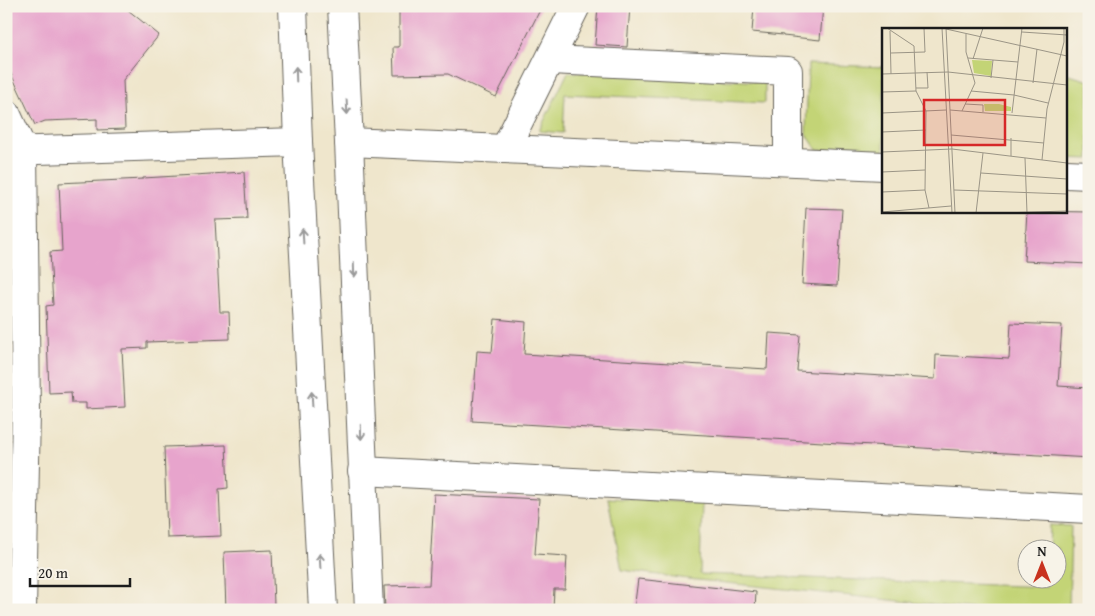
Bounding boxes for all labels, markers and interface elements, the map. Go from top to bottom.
inset map [882,28,1068,212]
one-way arrow [291,66,300,82]
one-way arrow [343,99,352,115]
one-way arrow [299,229,308,245]
one-way arrow [350,261,359,277]
one-way arrow [307,391,316,407]
one-way arrow [356,424,366,440]
north arrow [1018,538,1068,588]
text: N [1037,541,1047,561]
one-way arrow [316,553,325,569]
scale bar [30,556,130,588]
text: 20 m [38,562,69,583]

